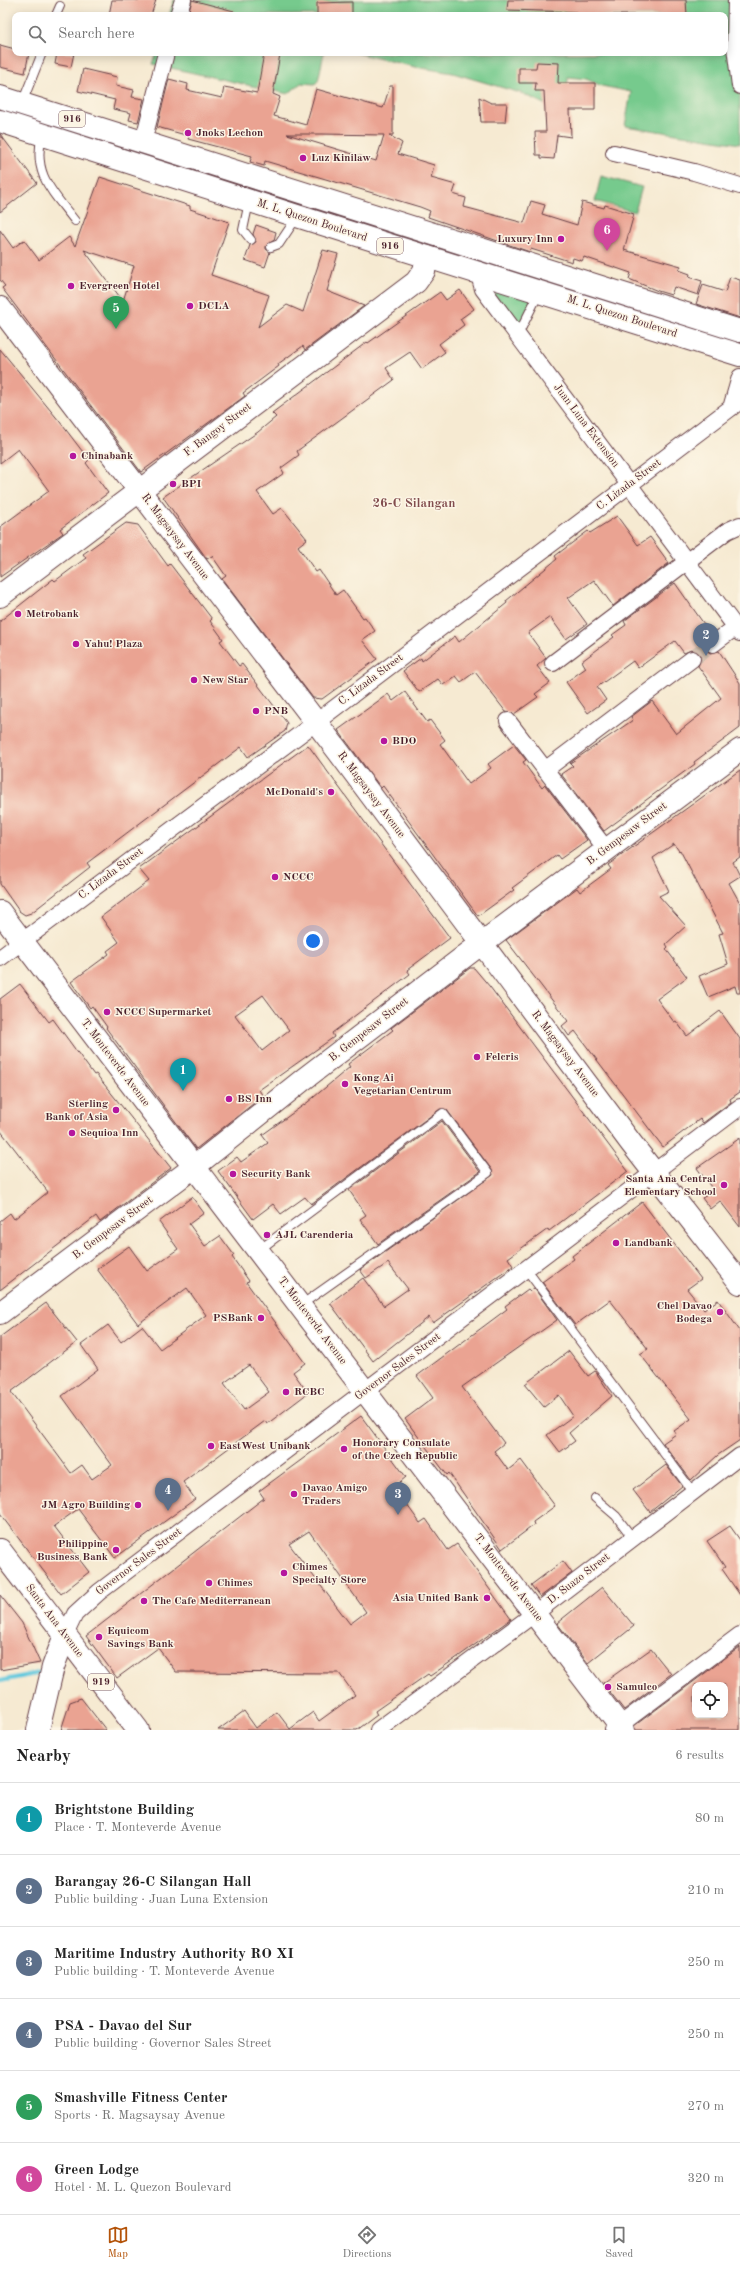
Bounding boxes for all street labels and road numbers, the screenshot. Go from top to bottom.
road number: 916 [59,111,85,127]
street label: M. L. Quezon Boulevard [256,198,369,244]
road number: 916 [377,238,403,254]
street label: M. L. Quezon Boulevard [566,294,679,340]
street label: Juan Luna Extension [551,382,621,470]
street label: F. Bangoy Street [182,401,254,459]
street label: C. Lizada Street [595,457,663,513]
street label: R. Magsaysay Avenue [139,492,211,582]
street label: C. Lizada Street [337,652,405,708]
street label: R. Magsaysay Avenue [335,750,407,840]
street label: B. Gempesaw Street [585,800,669,868]
street label: C. Lizada Street [77,846,145,902]
street label: B. Gempesaw Street [327,996,411,1064]
street label: R. Magsaysay Avenue [529,1009,601,1099]
street label: T. Monteverde Avenue [79,1017,151,1109]
street label: B. Gempesaw Street [71,1194,155,1262]
street label: T. Monteverde Avenue [276,1275,348,1367]
street label: Governor Sales Street [353,1331,443,1403]
street label: Governor Sales Street [94,1526,184,1598]
street label: T. Monteverde Avenue [472,1532,544,1624]
street label: D. Suazo Street [546,1551,612,1607]
street label: Santa Ana Avenue [23,1582,85,1660]
road number: 919 [88,1674,114,1690]

